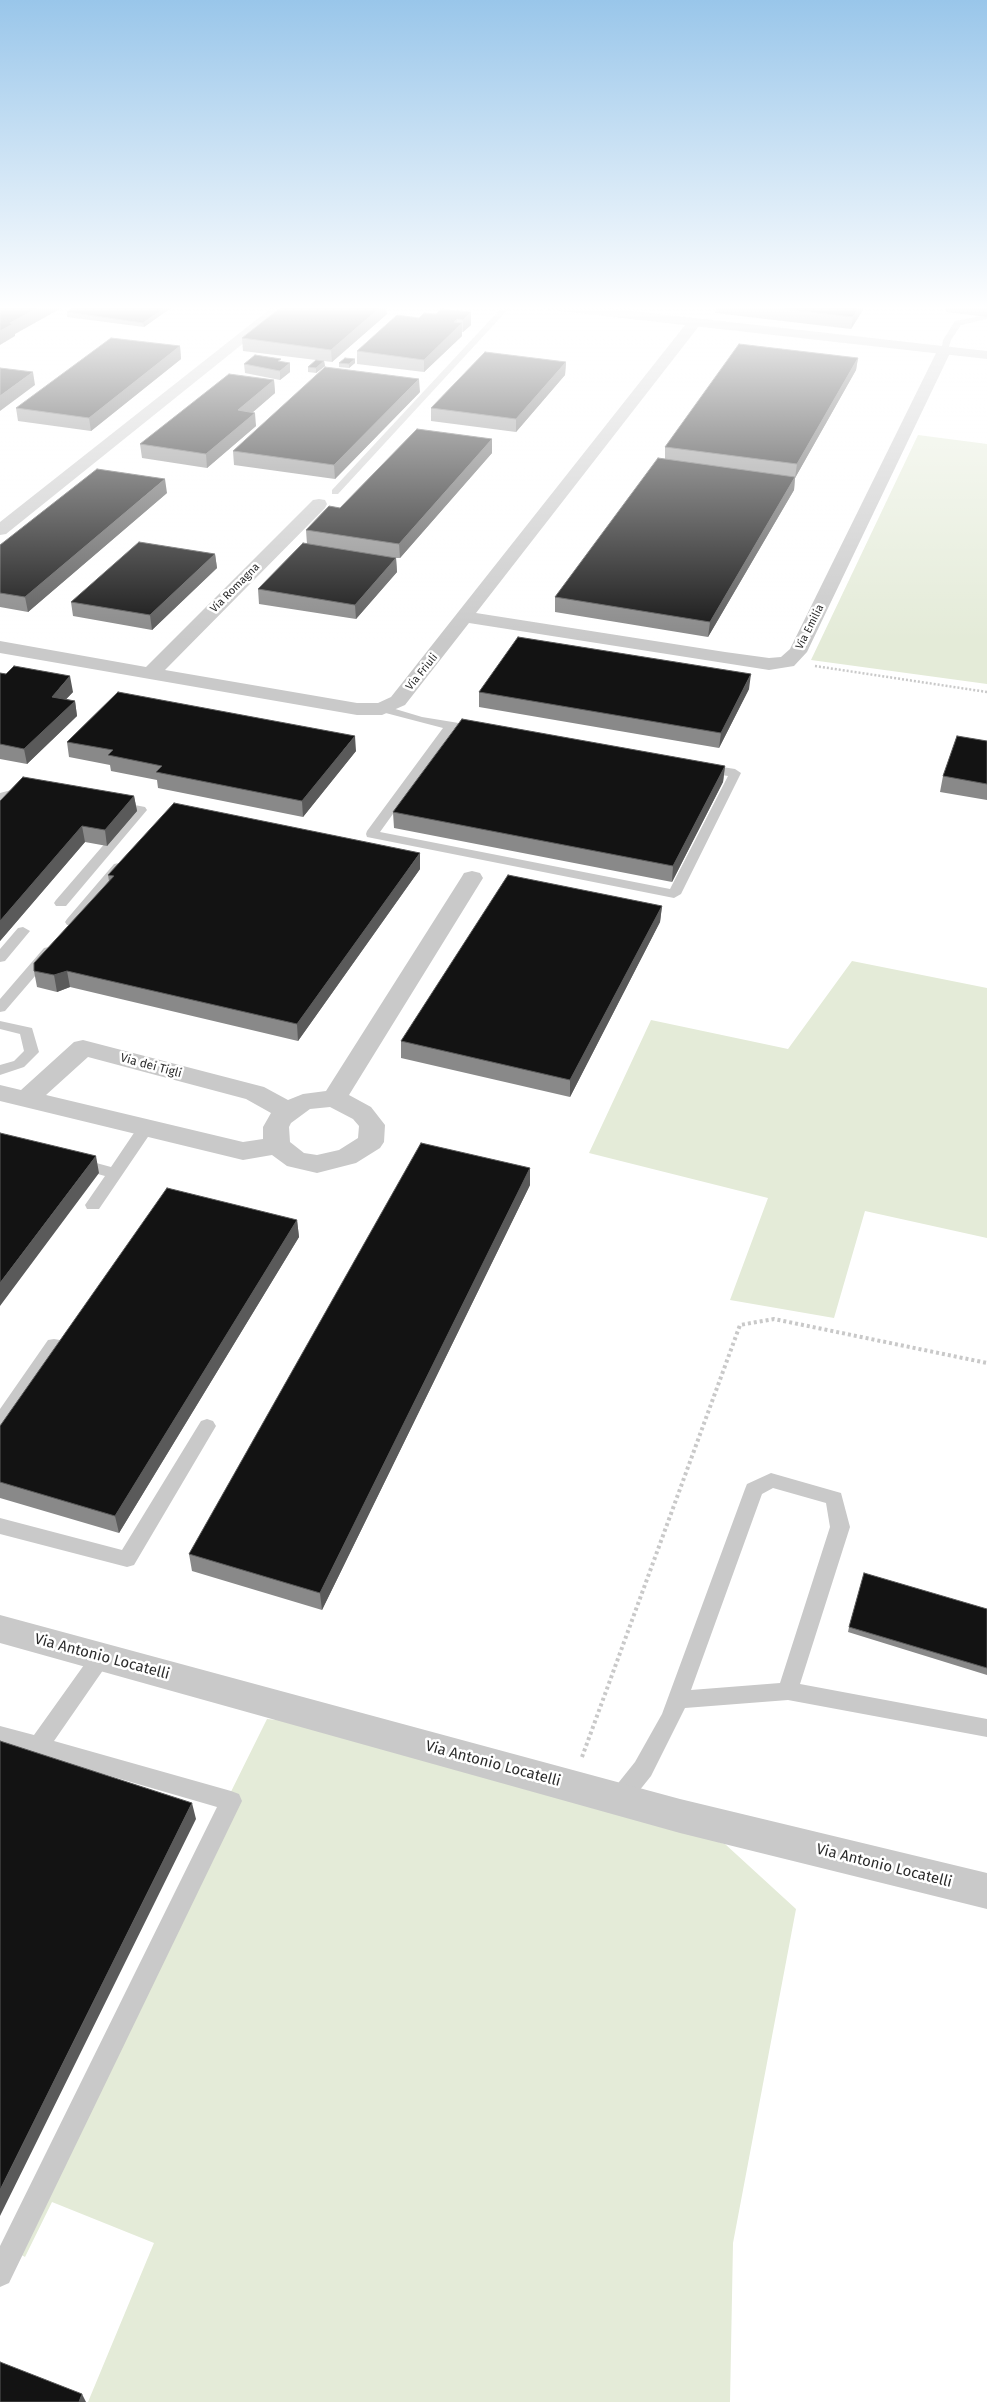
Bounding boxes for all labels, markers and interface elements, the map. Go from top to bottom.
street label: Via Romagna [208,561,262,615]
street label: Via Emilia [793,602,827,652]
street label: Via Friuli [403,651,441,693]
street label: Via dei Tigli [119,1051,183,1081]
street label: Via Antonio Locatelli [32,1630,172,1684]
street label: Via Antonio Locatelli [423,1737,563,1791]
street label: Via Antonio Locatelli [814,1840,954,1892]

